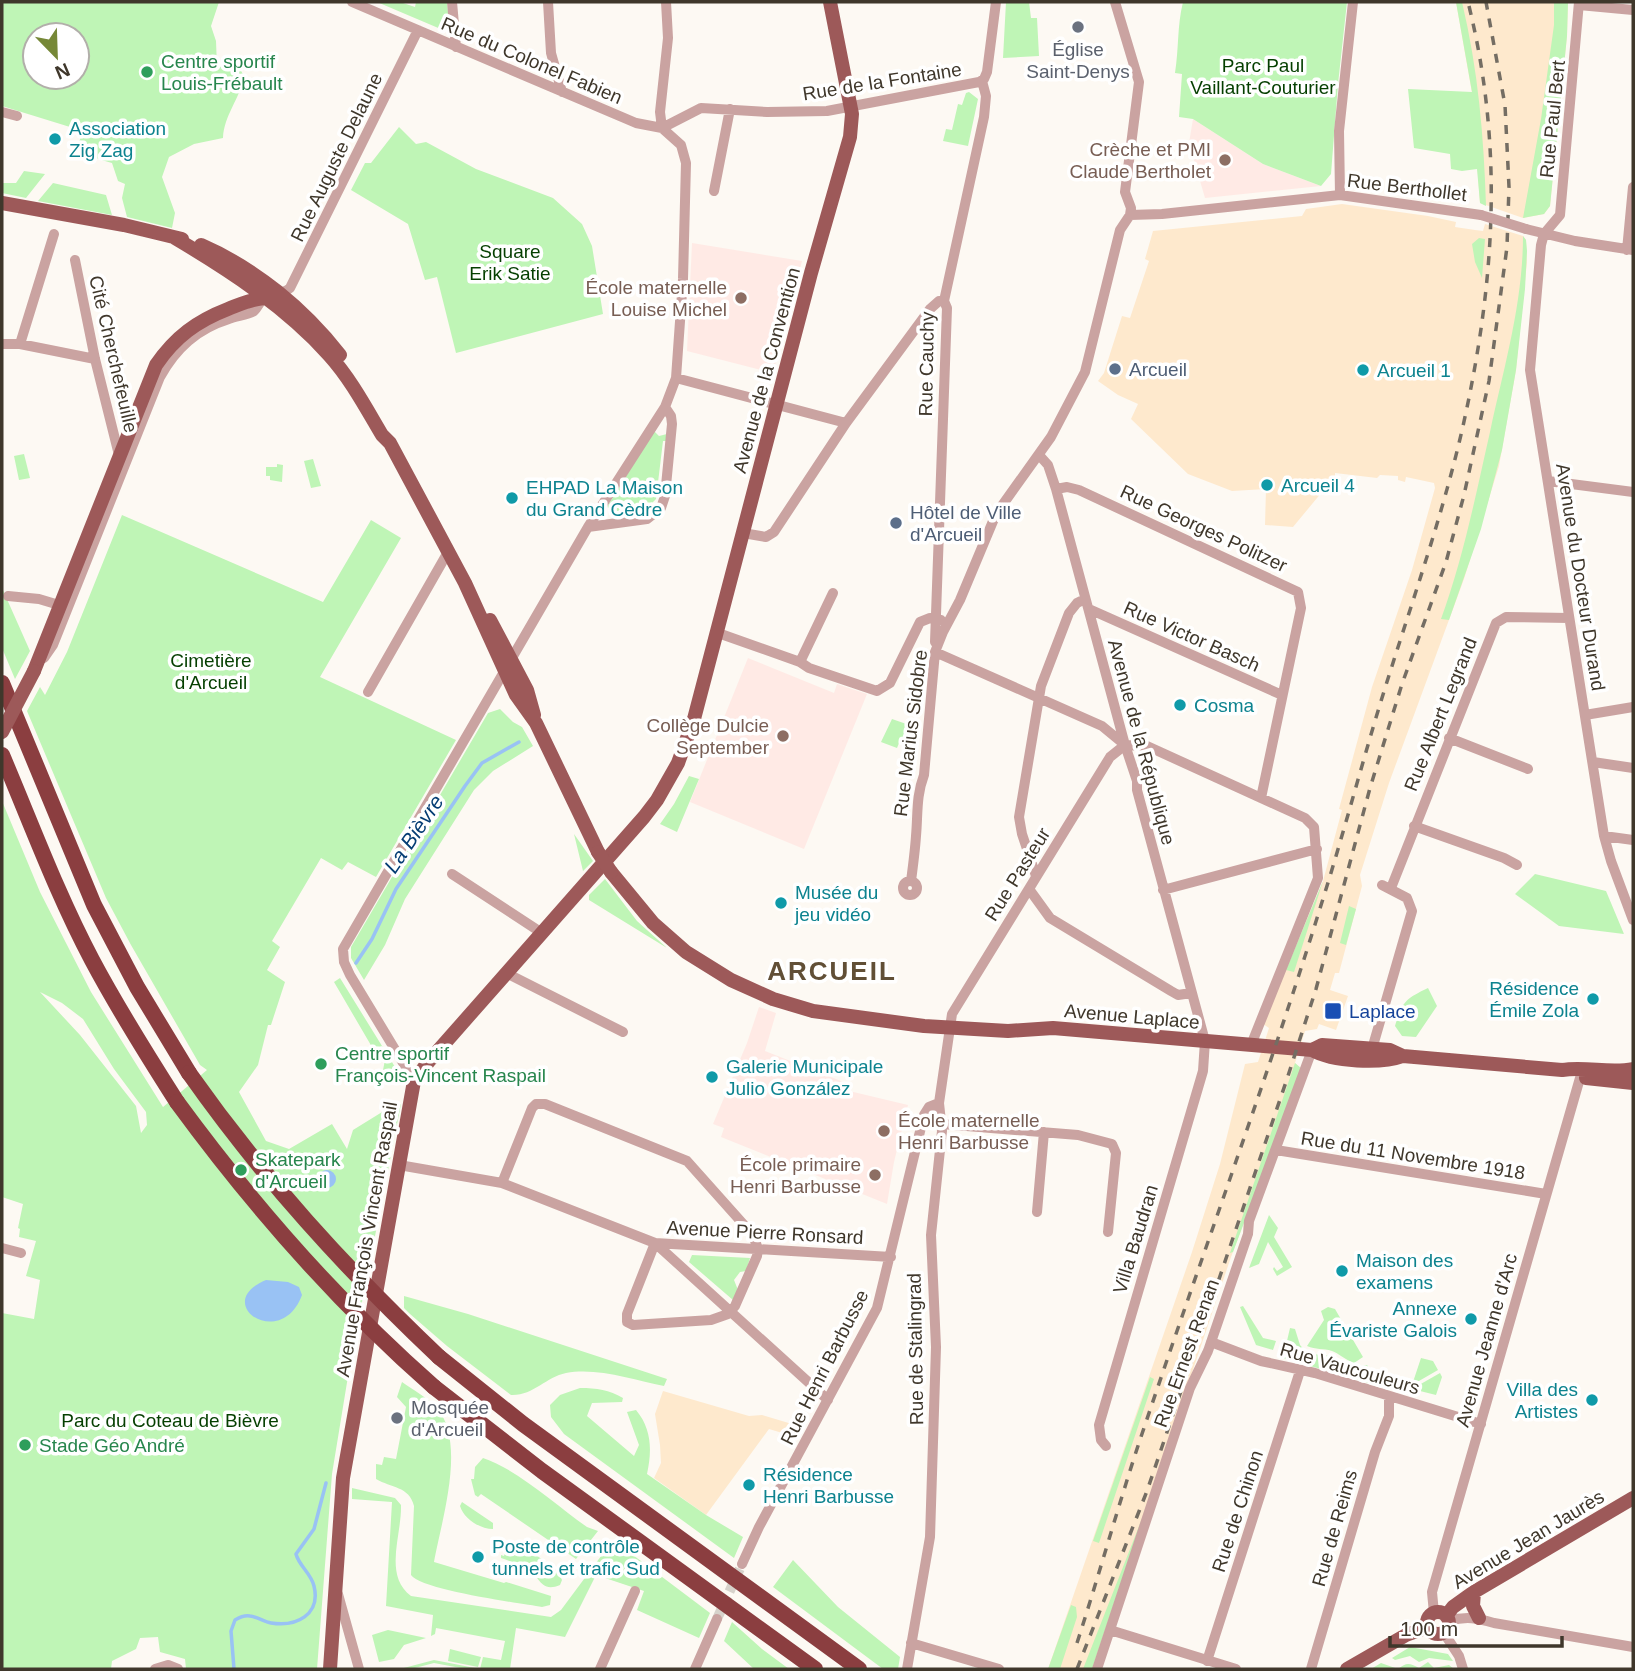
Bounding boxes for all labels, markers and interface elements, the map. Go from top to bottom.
street label: Rue du Colonel Fabien [438,13,625,108]
marker: Église Saint-Denys [1070,19,1086,35]
north arrow [21,21,91,91]
place label: Église Saint-Denys [1026,39,1130,82]
place label: Centre sportif Louis-Frébault [161,51,283,94]
park label: Parc Paul Vaillant-Couturier [1190,55,1336,98]
street label: Rue Paul Bert [1536,58,1569,179]
text: N [52,59,73,84]
street label: Rue de la Fontaine [801,59,963,104]
marker: Centre sportif Louis-Frébault [139,64,155,80]
street label: Rue Auguste Delaune [286,70,386,245]
place label: Association Zig Zag [69,118,166,161]
marker: Association Zig Zag [47,131,63,147]
place label: Crèche et PMI Claude Bertholet [1069,139,1212,182]
marker: Crèche et PMI Claude Bertholet [1217,152,1233,168]
street label: Rue Berthollet [1346,170,1469,205]
park label: Square Erik Satie [469,241,551,284]
street label: Avenue de la Convention [729,265,804,475]
street label: Cité Cherchefeuille [85,274,142,435]
place label: École maternelle Louise Michel [585,277,727,320]
marker: École maternelle Louise Michel [733,290,749,306]
street label: Rue Cauchy [915,311,938,416]
place label: Arcueil [1129,359,1187,380]
place label: Arcueil 1 [1377,360,1451,381]
marker: Arcueil [1107,361,1123,377]
marker: Arcueil 1 [1355,362,1371,378]
street label: Avenue du Docteur Durand [1552,462,1609,692]
place label: Arcueil 4 [1281,475,1355,496]
place label: EHPAD La Maison du Grand Cèdre [526,477,683,520]
marker: Arcueil 4 [1259,477,1275,493]
street label: Rue Georges Politzer [1117,481,1291,577]
marker: EHPAD La Maison du Grand Cèdre [504,490,520,506]
place label: Hôtel de Ville d'Arcueil [910,502,1022,545]
marker: Hôtel de Ville d'Arcueil [888,515,904,531]
street label: Rue Victor Basch [1121,597,1263,676]
street label: Rue Albert Legrand [1400,634,1481,794]
street label: Avenue de la République [1104,637,1179,847]
street label: Rue Marius Sidobre [890,648,931,818]
park label: Cimetière d'Arcueil [170,650,252,693]
place label: Cosma [1194,695,1255,716]
marker: Cosma [1172,697,1188,713]
place label: Collège Dulcie September [646,715,770,758]
marker: Collège Dulcie September [775,728,791,744]
water label: La Bièvre [379,791,448,877]
street label: Rue Pasteur [981,823,1055,925]
place label: Musée du jeu vidéo [794,882,878,925]
marker: Musée du jeu vidéo [773,895,789,911]
district label: ARCUEIL [767,956,897,986]
place label: Résidence Émile Zola [1489,978,1579,1021]
marker: Résidence Émile Zola [1585,991,1601,1007]
street label: Avenue Laplace [1063,1000,1201,1033]
marker: Laplace [1323,1001,1343,1021]
place label: Laplace [1349,1001,1416,1022]
place label: Centre sportif François-Vincent Raspail [335,1043,546,1086]
marker: Centre sportif François-Vincent Raspail [313,1056,329,1072]
place label: Galerie Municipale Julio González [726,1056,883,1099]
marker: Galerie Municipale Julio González [704,1069,720,1085]
street label: Avenue François Vincent Raspail [332,1100,401,1378]
place label: École maternelle Henri Barbusse [898,1110,1040,1153]
marker: École maternelle Henri Barbusse [876,1123,892,1139]
street label: Rue du 11 Novembre 1918 [1299,1127,1527,1184]
place label: Skatepark d'Arcueil [255,1149,341,1192]
place label: École primaire Henri Barbusse [730,1154,861,1197]
marker: Skatepark d'Arcueil [233,1162,249,1178]
marker: École primaire Henri Barbusse [867,1167,883,1183]
street label: Villa Baudran [1109,1182,1162,1296]
street label: Avenue Pierre Ronsard [666,1217,864,1248]
place label: Maison des examens [1356,1250,1453,1293]
street label: Avenue Jeanne d'Arc [1452,1251,1521,1429]
marker: Maison des examens [1334,1263,1350,1279]
street label: Rue de Stalingrad [904,1273,927,1425]
street label: Rue Ernest Renan [1150,1276,1223,1430]
street label: Rue Henri Barbusse [776,1286,873,1448]
place label: Annexe Évariste Galois [1329,1298,1457,1341]
marker: Annexe Évariste Galois [1463,1311,1479,1327]
street label: Rue Vaucouleurs [1278,1338,1422,1398]
place label: Villa des Artistes [1507,1379,1578,1422]
marker: Villa des Artistes [1584,1392,1600,1408]
place label: Mosquée d'Arcueil [411,1397,489,1440]
park label: Parc du Coteau de Bièvre [61,1410,279,1431]
marker: Mosquée d'Arcueil [389,1410,405,1426]
place label: Stade Géo André [39,1435,185,1456]
marker: Stade Géo André [17,1437,33,1453]
street label: Rue de Chinon [1208,1448,1267,1575]
place label: Résidence Henri Barbusse [763,1464,894,1507]
street label: Rue de Reims [1308,1467,1361,1589]
marker: Résidence Henri Barbusse [741,1477,757,1493]
street label: Avenue Jean Jaurès [1449,1486,1608,1593]
place label: Poste de contrôle tunnels et trafic Sud [492,1536,660,1579]
marker: Poste de contrôle tunnels et trafic Sud [470,1549,486,1565]
scale bar [1390,1604,1562,1648]
text: 100 m [1400,1617,1458,1640]

